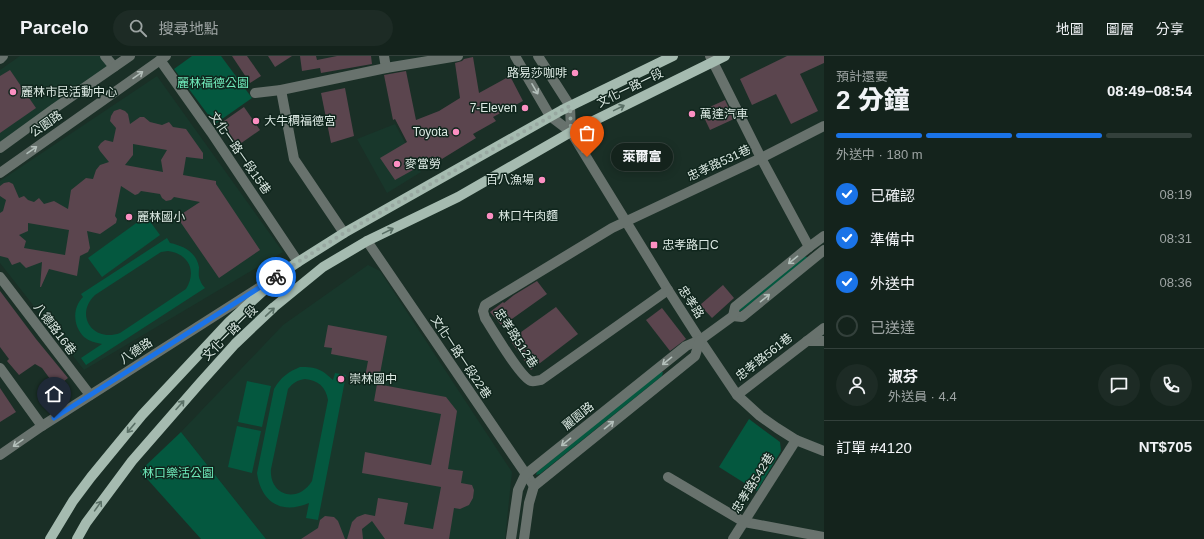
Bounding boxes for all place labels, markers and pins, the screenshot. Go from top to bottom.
place label: 路易莎咖啡 [507,66,567,80]
marker: 路易莎咖啡 [570,68,580,78]
place label: 麗林市民活動中心 [21,85,117,99]
marker: 麗林市民活動中心 [8,87,18,97]
place label: 7-Eleven [470,101,517,115]
marker: 7-Eleven [520,103,530,113]
place label: 萬達汽車 [700,107,748,121]
marker: 萬達汽車 [687,109,697,119]
place label: 大牛稠福德宮 [264,114,336,128]
marker: 大牛稠福德宮 [251,116,261,126]
pin [570,116,604,157]
place label: Toyota [413,125,448,139]
marker: Toyota [451,127,461,137]
callout: 萊爾富 [611,143,673,171]
place label: 麥當勞 [405,157,441,171]
marker: 麥當勞 [392,159,402,169]
place label: 百八漁場 [486,173,534,187]
marker: 百八漁場 [537,175,547,185]
place label: 林口牛肉麵 [498,209,558,223]
place label: 麗林國小 [137,210,185,224]
marker: 林口牛肉麵 [485,211,495,221]
marker: 麗林國小 [124,212,134,222]
place label: 忠孝路口C [662,238,719,252]
marker: 忠孝路口C [649,240,659,250]
place label: 崇林國中 [349,372,397,386]
marker: 崇林國中 [336,374,346,384]
pin [37,377,71,418]

